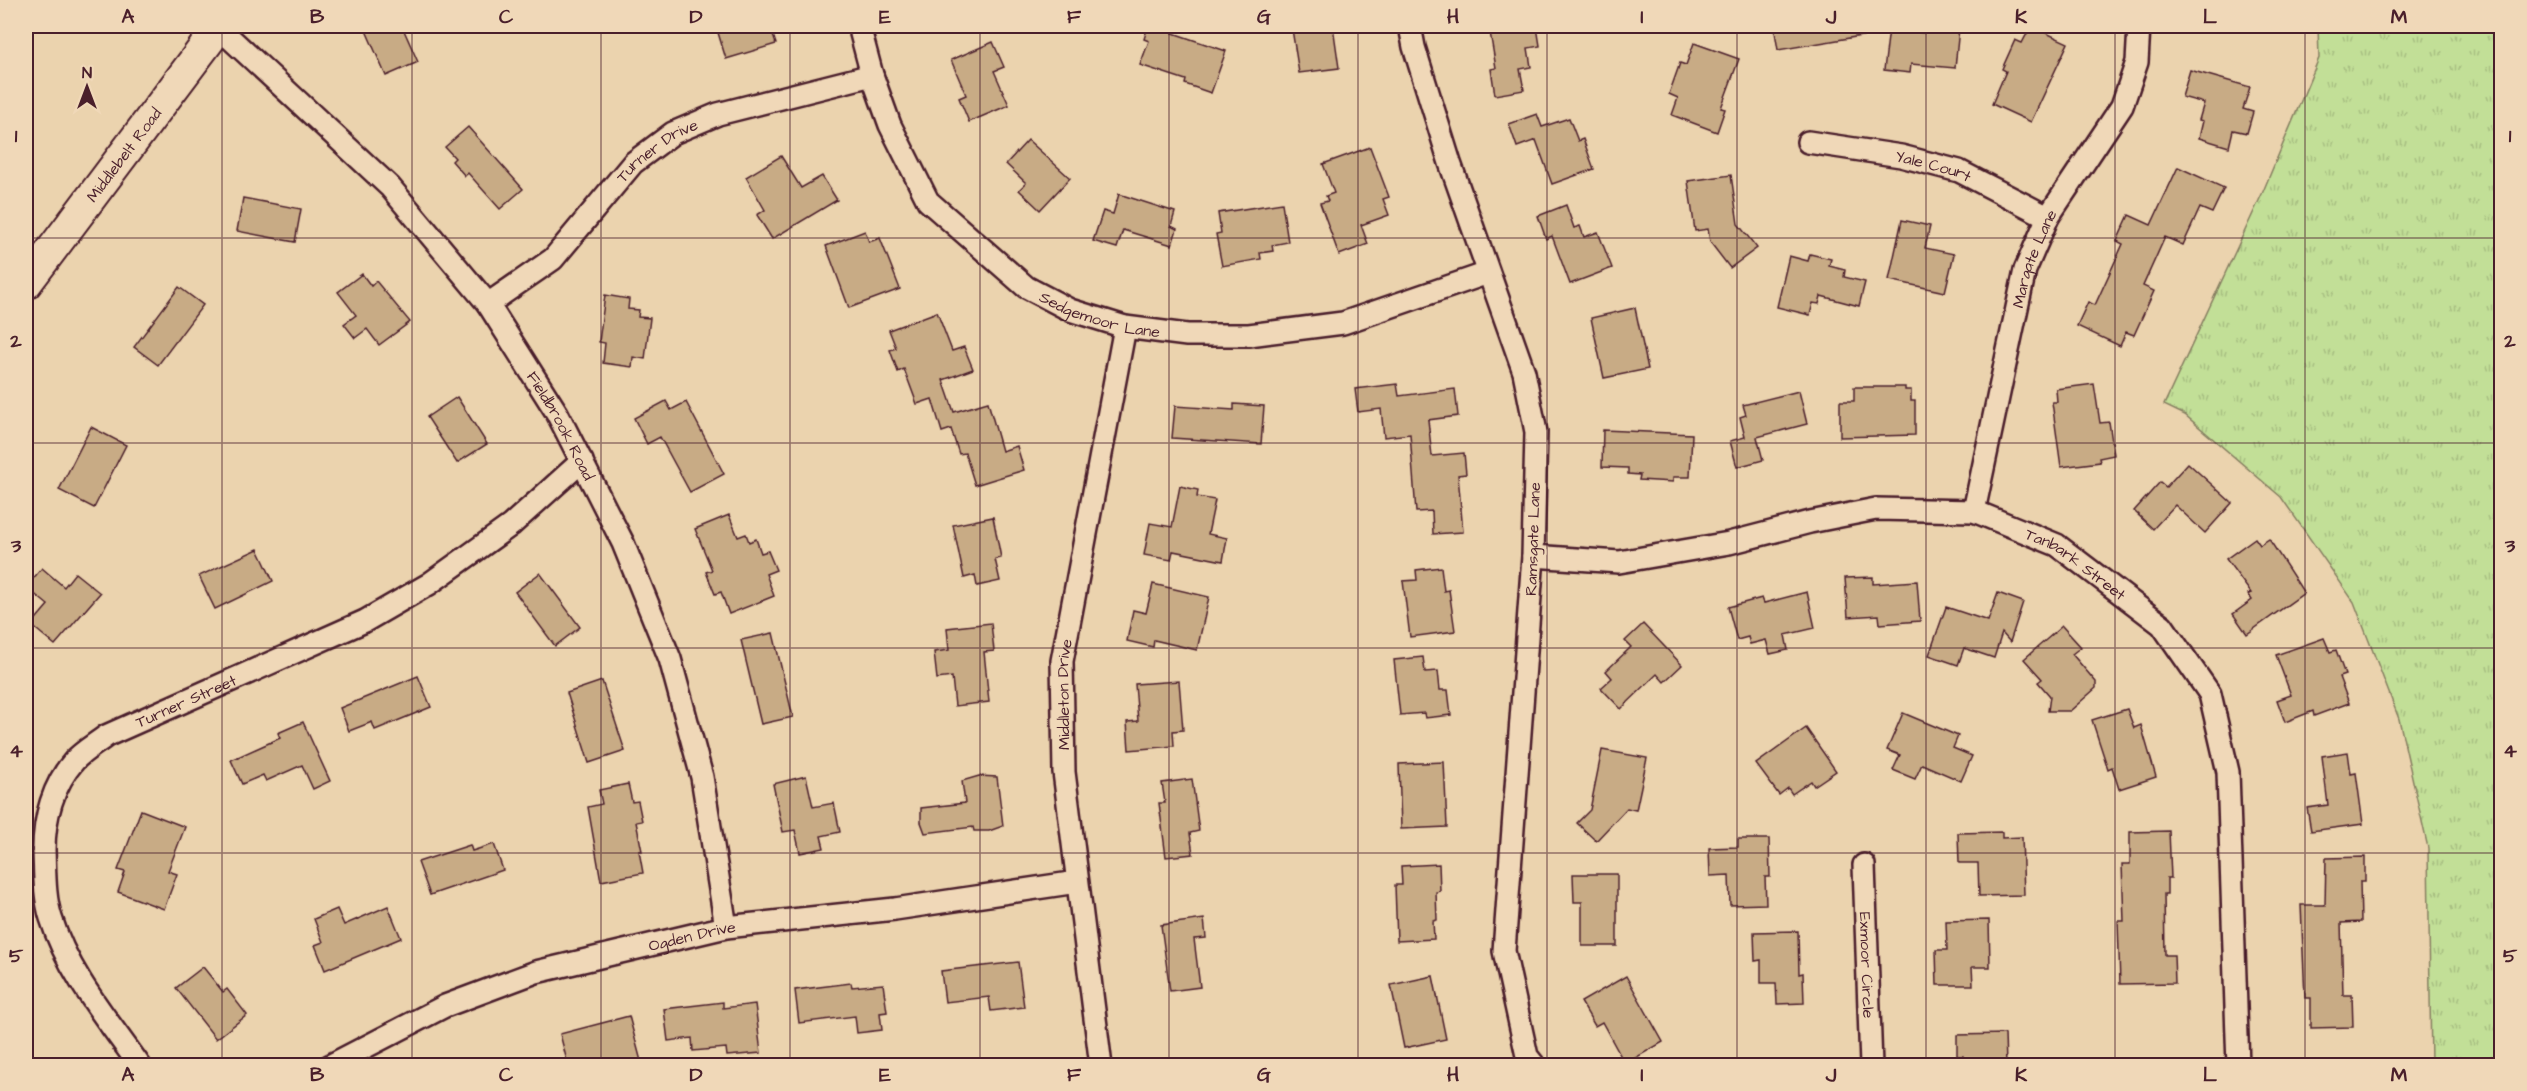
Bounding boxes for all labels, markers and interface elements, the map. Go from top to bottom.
text: A [122,3,135,31]
text: B [310,3,325,31]
text: C [499,3,514,31]
text: D [690,3,703,31]
text: E [879,3,891,31]
text: F [1067,3,1082,31]
text: G [1257,3,1271,31]
text: H [1447,3,1459,31]
text: I [1640,3,1644,31]
text: J [1825,3,1837,31]
text: K [2015,3,2028,31]
text: L [2203,3,2217,31]
text: M [2391,3,2408,31]
north arrow [57,57,117,117]
text: N [82,62,92,84]
street label: Middlebelt Road [81,103,167,207]
street label: Turner Drive [611,114,702,187]
text: 1 [15,122,18,150]
text: 1 [2509,122,2512,150]
street label: Yale Court [1894,145,1976,188]
street label: Margate Lane [2007,205,2063,310]
street label: Sedgemoor Lane [1036,286,1162,343]
text: 2 [9,327,22,355]
text: 2 [2503,327,2516,355]
street label: Fieldbrook Road [521,367,599,484]
street label: Ramsgate Lane [1520,481,1547,596]
street label: Tanbark Street [2022,523,2131,606]
text: 3 [10,532,22,560]
text: 3 [2504,532,2516,560]
street label: Middleton Drive [1052,637,1078,750]
street label: Turner Street [132,669,241,733]
text: 4 [9,737,23,765]
text: 4 [2503,737,2517,765]
street label: Exmoor Circle [1854,911,1879,1019]
street label: Ogden Drive [646,916,737,957]
text: 5 [9,942,24,970]
text: 5 [2503,942,2518,970]
text: A [122,1061,135,1089]
text: B [310,1061,325,1089]
text: C [499,1061,514,1089]
text: D [690,1061,703,1089]
text: E [879,1061,891,1089]
text: F [1067,1061,1082,1089]
text: G [1257,1061,1271,1089]
text: H [1447,1061,1459,1089]
text: I [1640,1061,1644,1089]
text: J [1825,1061,1837,1089]
text: K [2015,1061,2028,1089]
text: L [2203,1061,2217,1089]
text: M [2391,1061,2408,1089]

